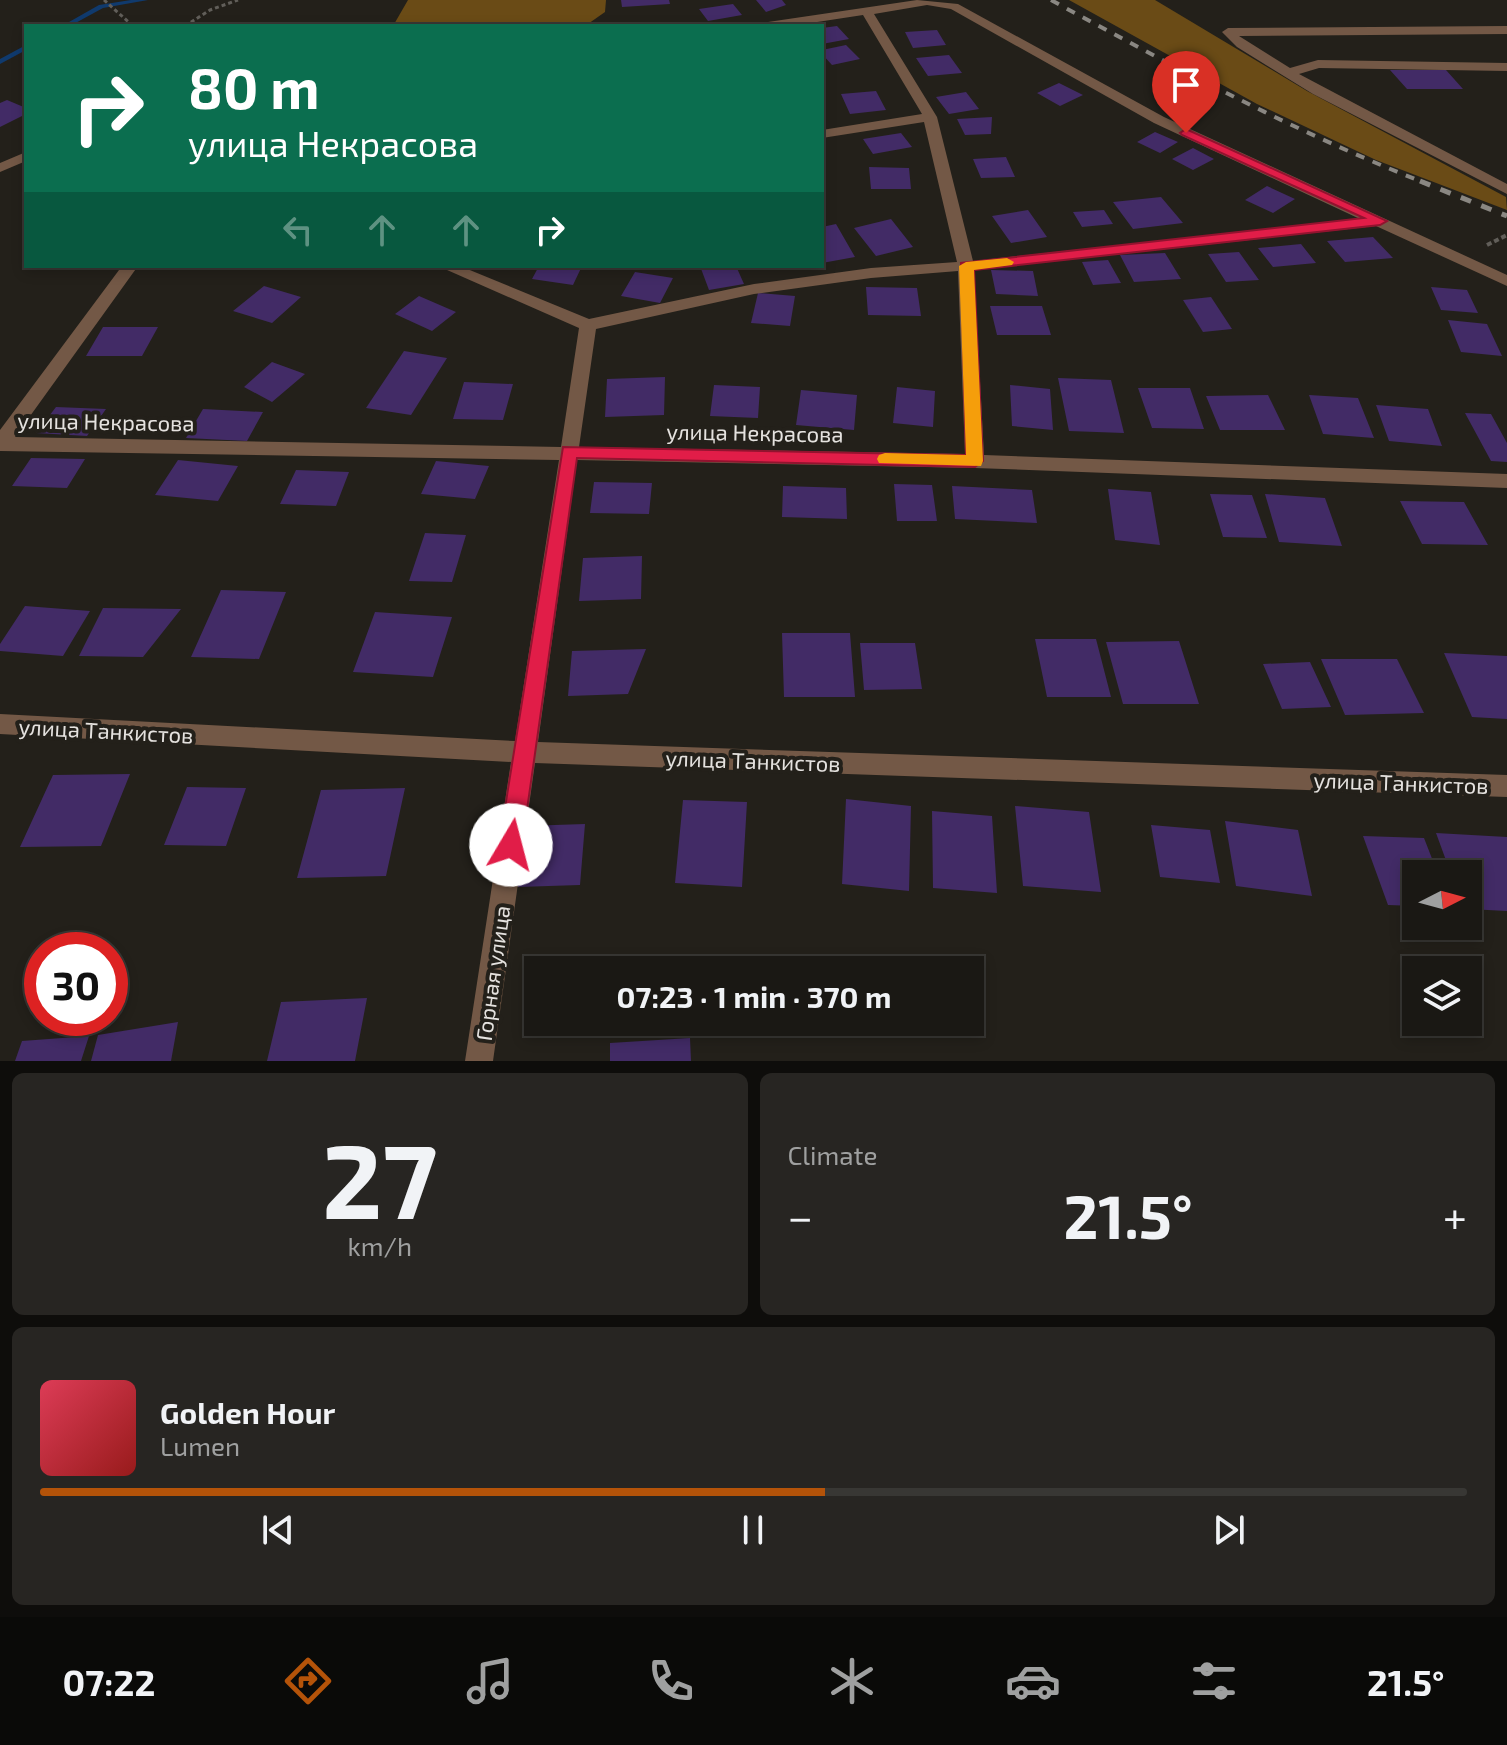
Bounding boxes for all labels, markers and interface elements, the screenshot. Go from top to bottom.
pin [1152,51,1220,133]
text: 80 m [188,53,320,120]
icon: right [56,56,160,160]
icon: arrive [1164,63,1208,107]
text: улица Некрасова [188,121,478,164]
icon: left [276,208,320,252]
icon: ahead [360,208,404,252]
icon: ahead [444,208,488,252]
icon: right [528,208,572,252]
street label: улица Некрасова [17,406,195,437]
street label: улица Некрасова [666,417,844,448]
street label: улица Танкистов [18,712,194,749]
street label: улица Танкистов [665,744,841,777]
street label: улица Танкистов [1313,766,1489,799]
position arrow [469,803,553,887]
north arrow [1402,860,1482,940]
map controls [1402,860,1482,1036]
street label: Горная улица [470,904,515,1043]
speed limit sign: 30 [24,932,128,1036]
button: layers [1402,956,1482,1036]
text: 07:23 · 1 min · 370 m [617,978,891,1014]
text: 27 [322,1115,437,1240]
text: Climate [788,1139,877,1170]
text: 21.5° [1063,1179,1193,1251]
text: − [788,1189,813,1242]
text: + [1443,1189,1467,1242]
text: km/h [347,1230,412,1261]
text: Golden Hour [160,1394,335,1430]
text: Lumen [160,1430,240,1461]
icon: previous [256,1508,300,1552]
icon: pause [731,1508,775,1552]
icon: next [1207,1508,1251,1552]
icon: directions [280,1653,336,1709]
icon: music [462,1653,518,1709]
icon: phone [643,1653,699,1709]
icon: climate [824,1653,880,1709]
icon: car [1005,1653,1061,1709]
icon: filters [1186,1653,1242,1709]
text: 07:22 [63,1660,155,1703]
text: 21.5° [1367,1660,1444,1703]

